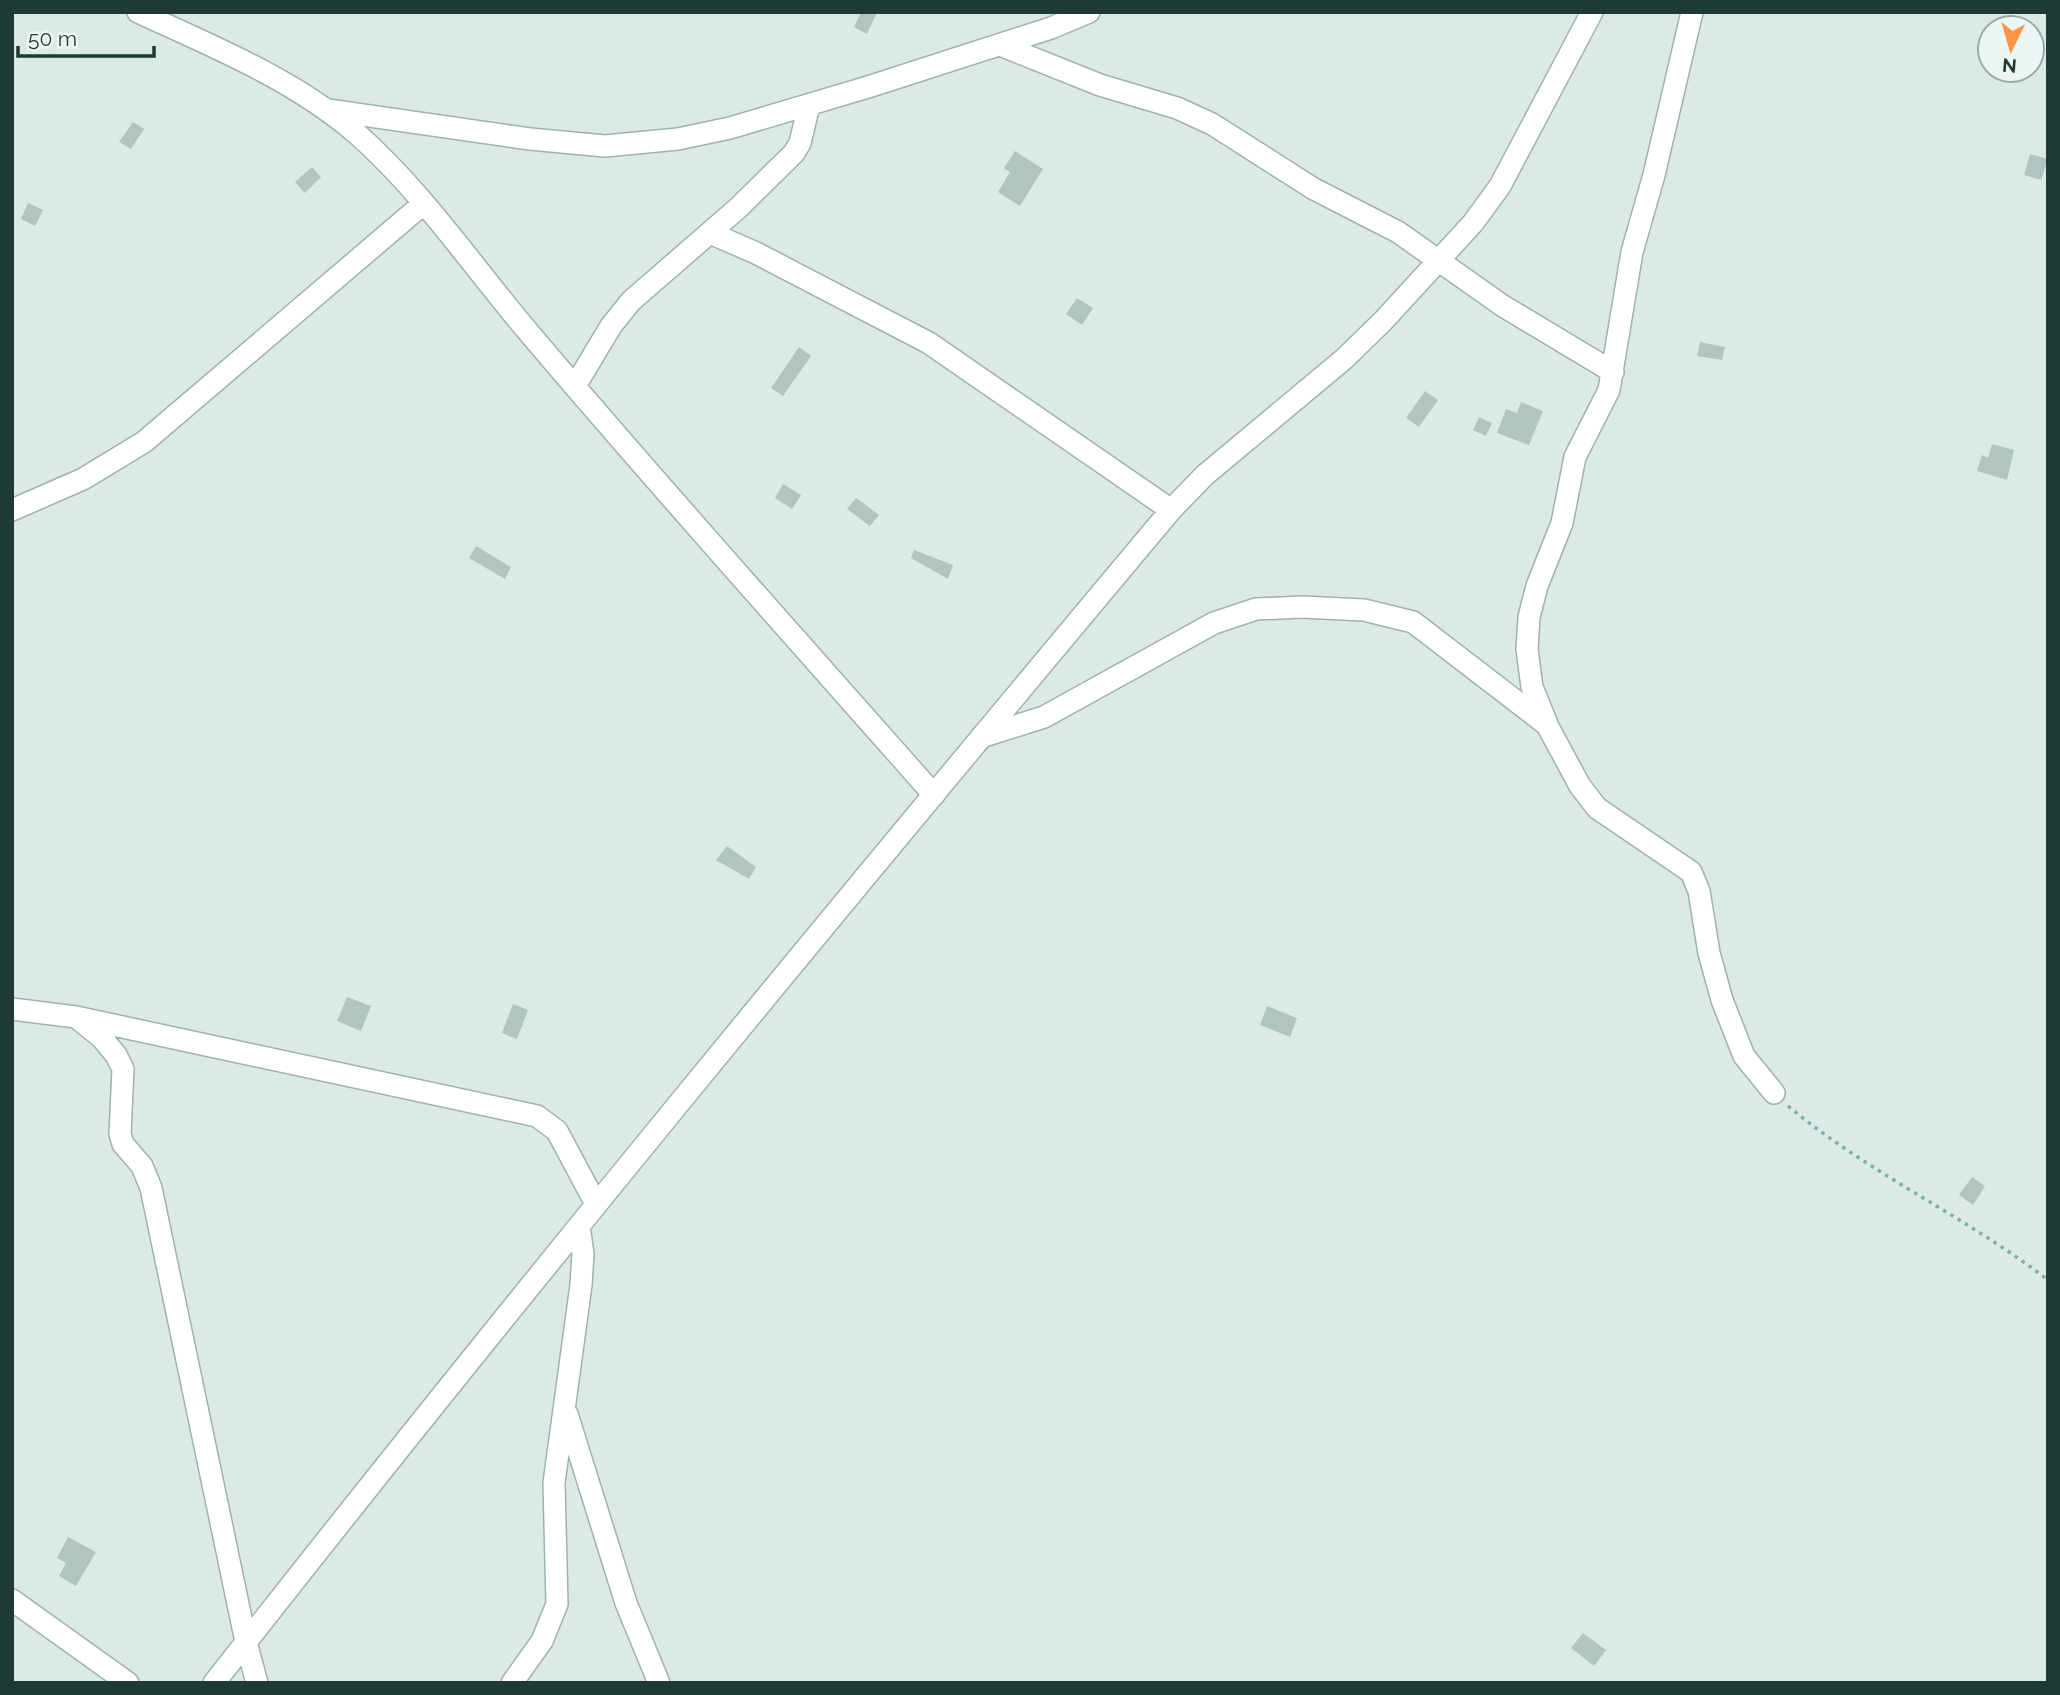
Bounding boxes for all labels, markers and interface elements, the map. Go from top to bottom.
scale bar [18,14,154,58]
north arrow [1976,14,2046,84]
text: 50 m [28,26,77,51]
text: N [2001,54,2018,78]

